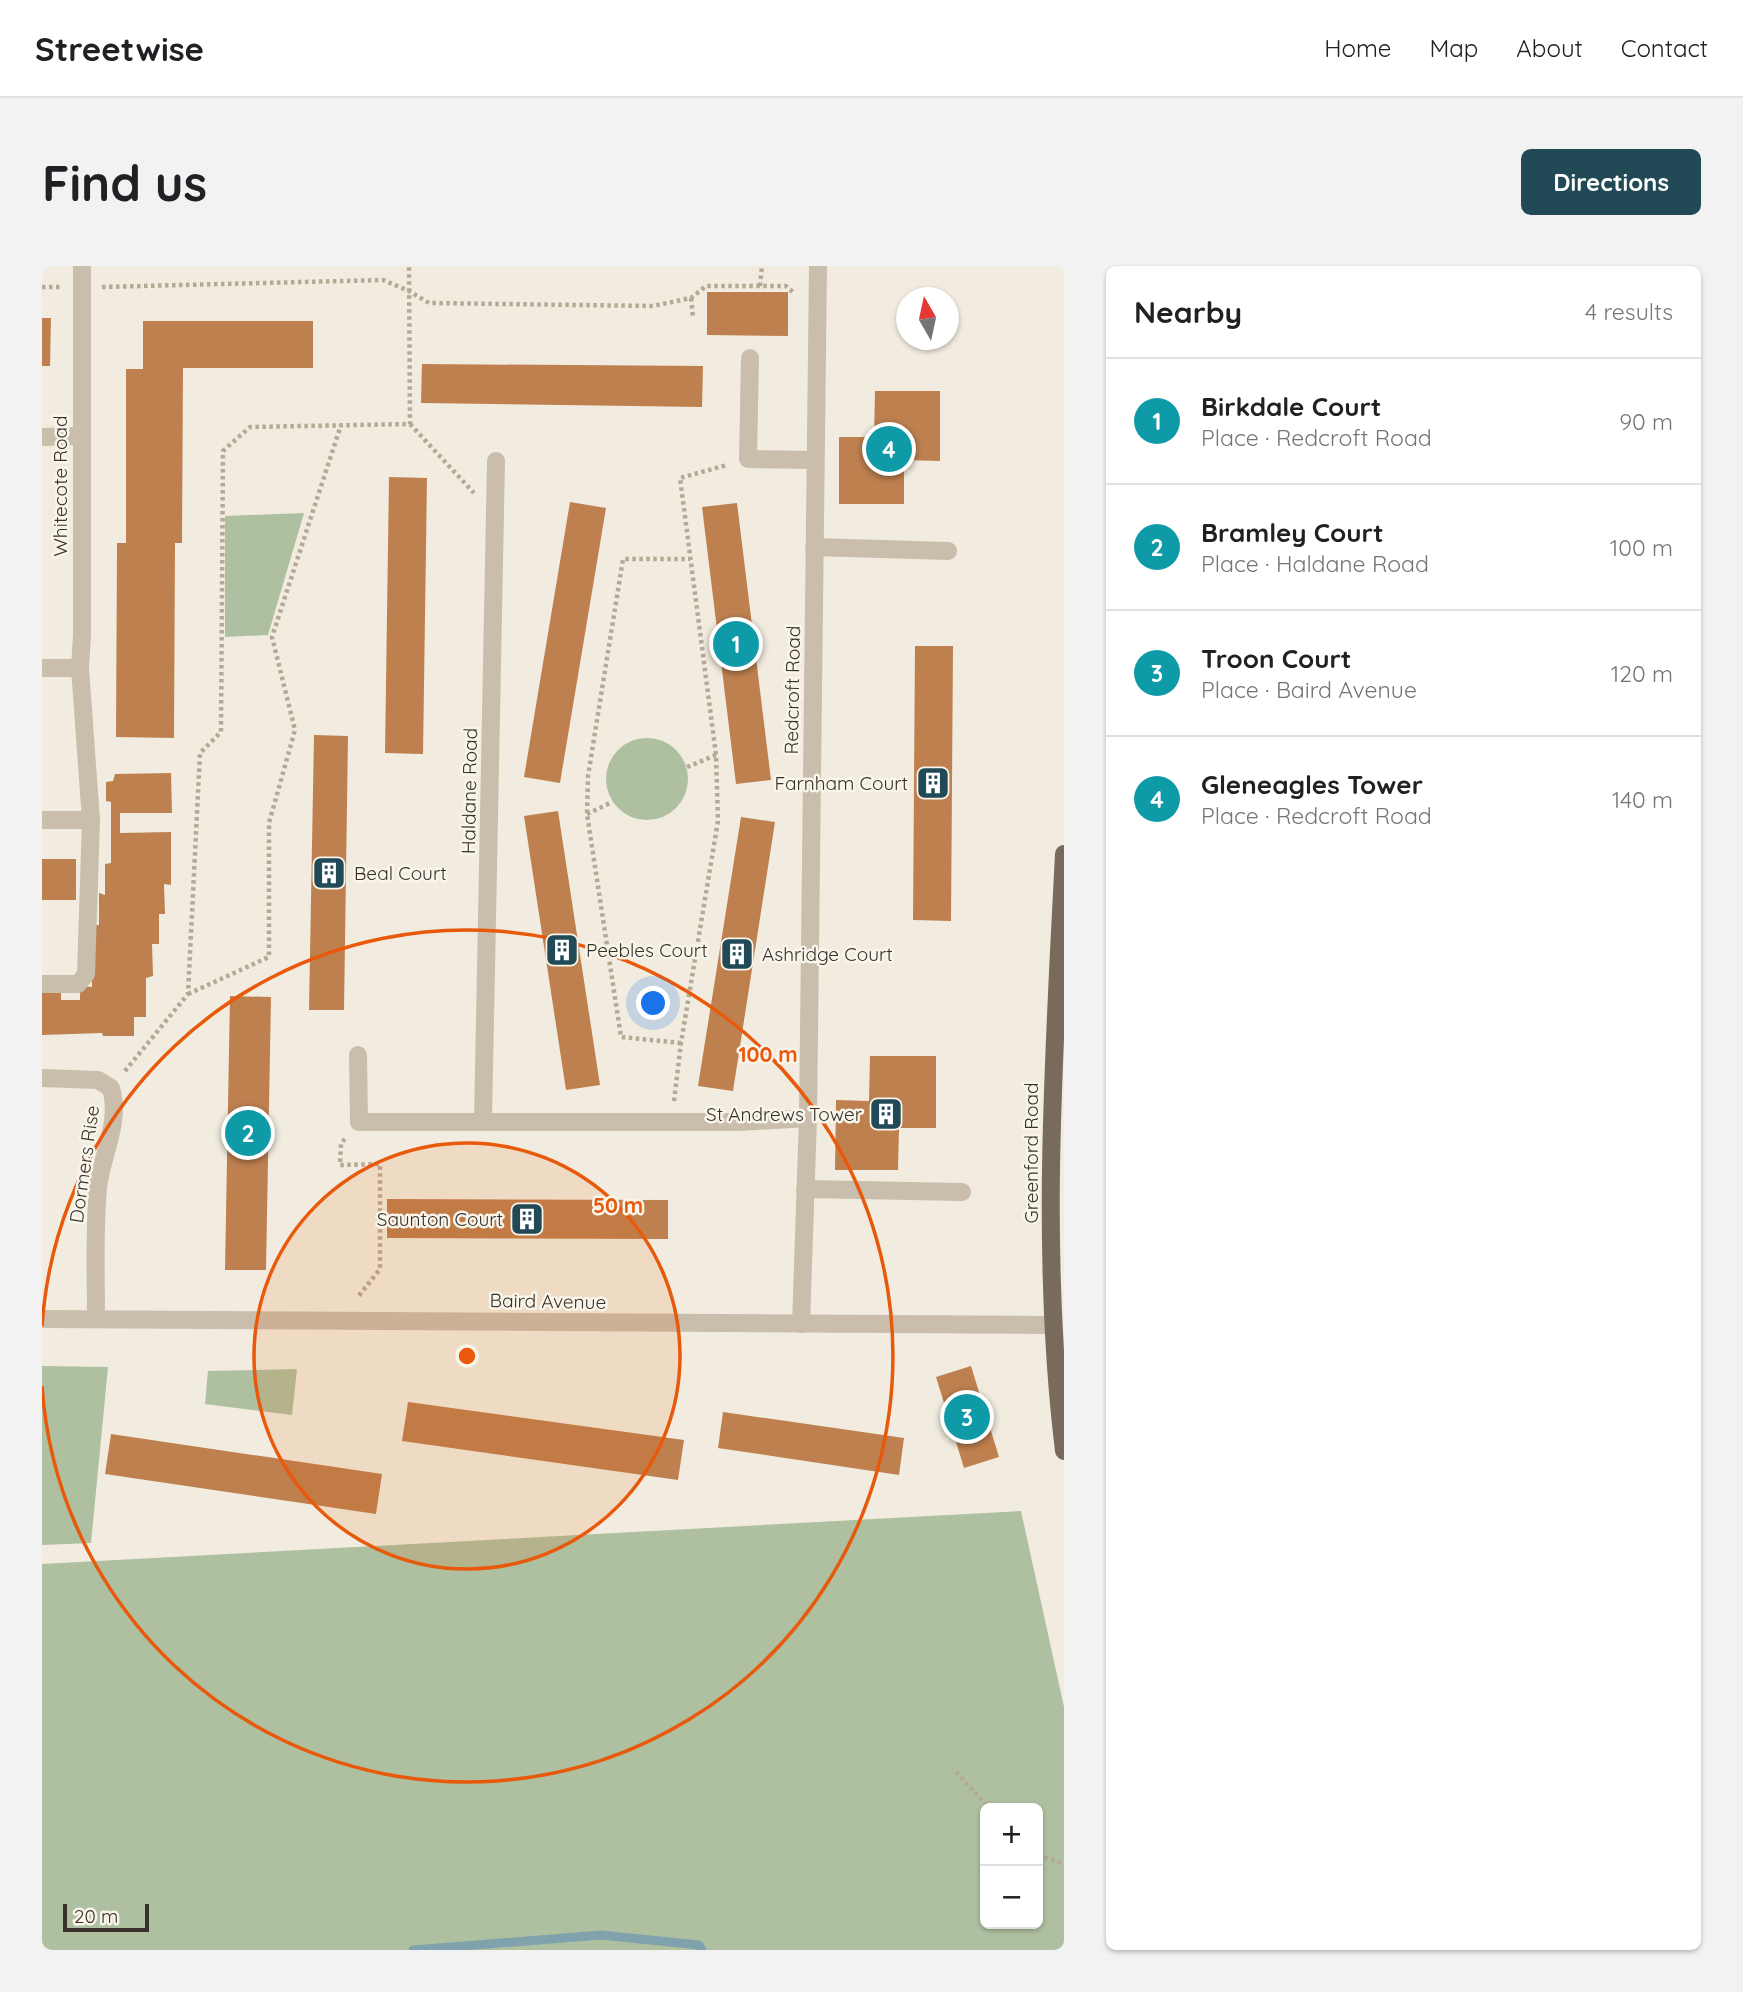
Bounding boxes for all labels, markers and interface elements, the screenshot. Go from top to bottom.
text: Streetwise [35,28,204,69]
text: Home [1324,33,1391,63]
text: Map [1429,33,1478,63]
text: About [1516,33,1583,63]
text: Contact [1621,33,1708,63]
button: Directions [1521,149,1701,215]
text: Find us [42,152,207,213]
north arrow [896,287,959,350]
text: Nearby [1134,293,1242,331]
text: 4 results [1585,297,1673,326]
text: Birkdale Court [1201,390,1381,423]
text: 1 [1153,407,1161,436]
text: 90 m [1619,407,1673,436]
street label: Whitecote Road [48,415,72,557]
pin: 4 [866,423,912,475]
text: Place · Redcroft Road [1201,423,1432,452]
text: Bramley Court [1201,516,1384,549]
text: 2 [1150,533,1164,562]
text: 100 m [1610,533,1673,562]
text: Place · Haldane Road [1201,549,1429,578]
pin: 1 [713,618,759,670]
street label: Redcroft Road [779,625,805,755]
text: Troon Court [1201,642,1351,675]
text: 3 [1151,659,1163,688]
text: 120 m [1611,659,1673,688]
text: Place · Baird Avenue [1201,675,1417,704]
street label: Haldane Road [456,728,482,854]
building icon: Farnham Court [914,764,952,802]
text: Gleneagles Tower [1201,768,1423,801]
place label: Farnham Court [775,771,908,795]
text: 4 [1150,785,1164,814]
text: 140 m [1612,785,1673,814]
text: Place · Redcroft Road [1201,801,1432,830]
building icon: Beal Court [310,854,348,892]
place label: Beal Court [354,861,447,885]
building icon: Peebles Court [543,931,581,969]
building icon: Ashridge Court [718,935,756,973]
place label: Peebles Court [586,938,708,962]
place label: Ashridge Court [762,942,893,966]
your location [636,986,670,1020]
text: 100 m [738,1041,798,1067]
street label: Greenford Road [1019,1083,1043,1223]
building icon: St Andrews Tower [867,1095,905,1133]
place label: St Andrews Tower [706,1102,863,1126]
street label: Dormers Rise [64,1104,104,1224]
pin: 2 [225,1107,271,1159]
text: 50 m [593,1192,643,1218]
building icon: Saunton Court [508,1200,546,1238]
place label: Saunton Court [377,1207,503,1231]
street label: Baird Avenue [490,1288,606,1314]
centre of rings [455,1344,479,1368]
pin: 3 [944,1391,990,1443]
map controls [980,1803,1043,1929]
button: + [980,1803,1043,1866]
button: − [980,1866,1043,1929]
scale bar [63,1901,149,1933]
text: 20 m [74,1904,118,1928]

